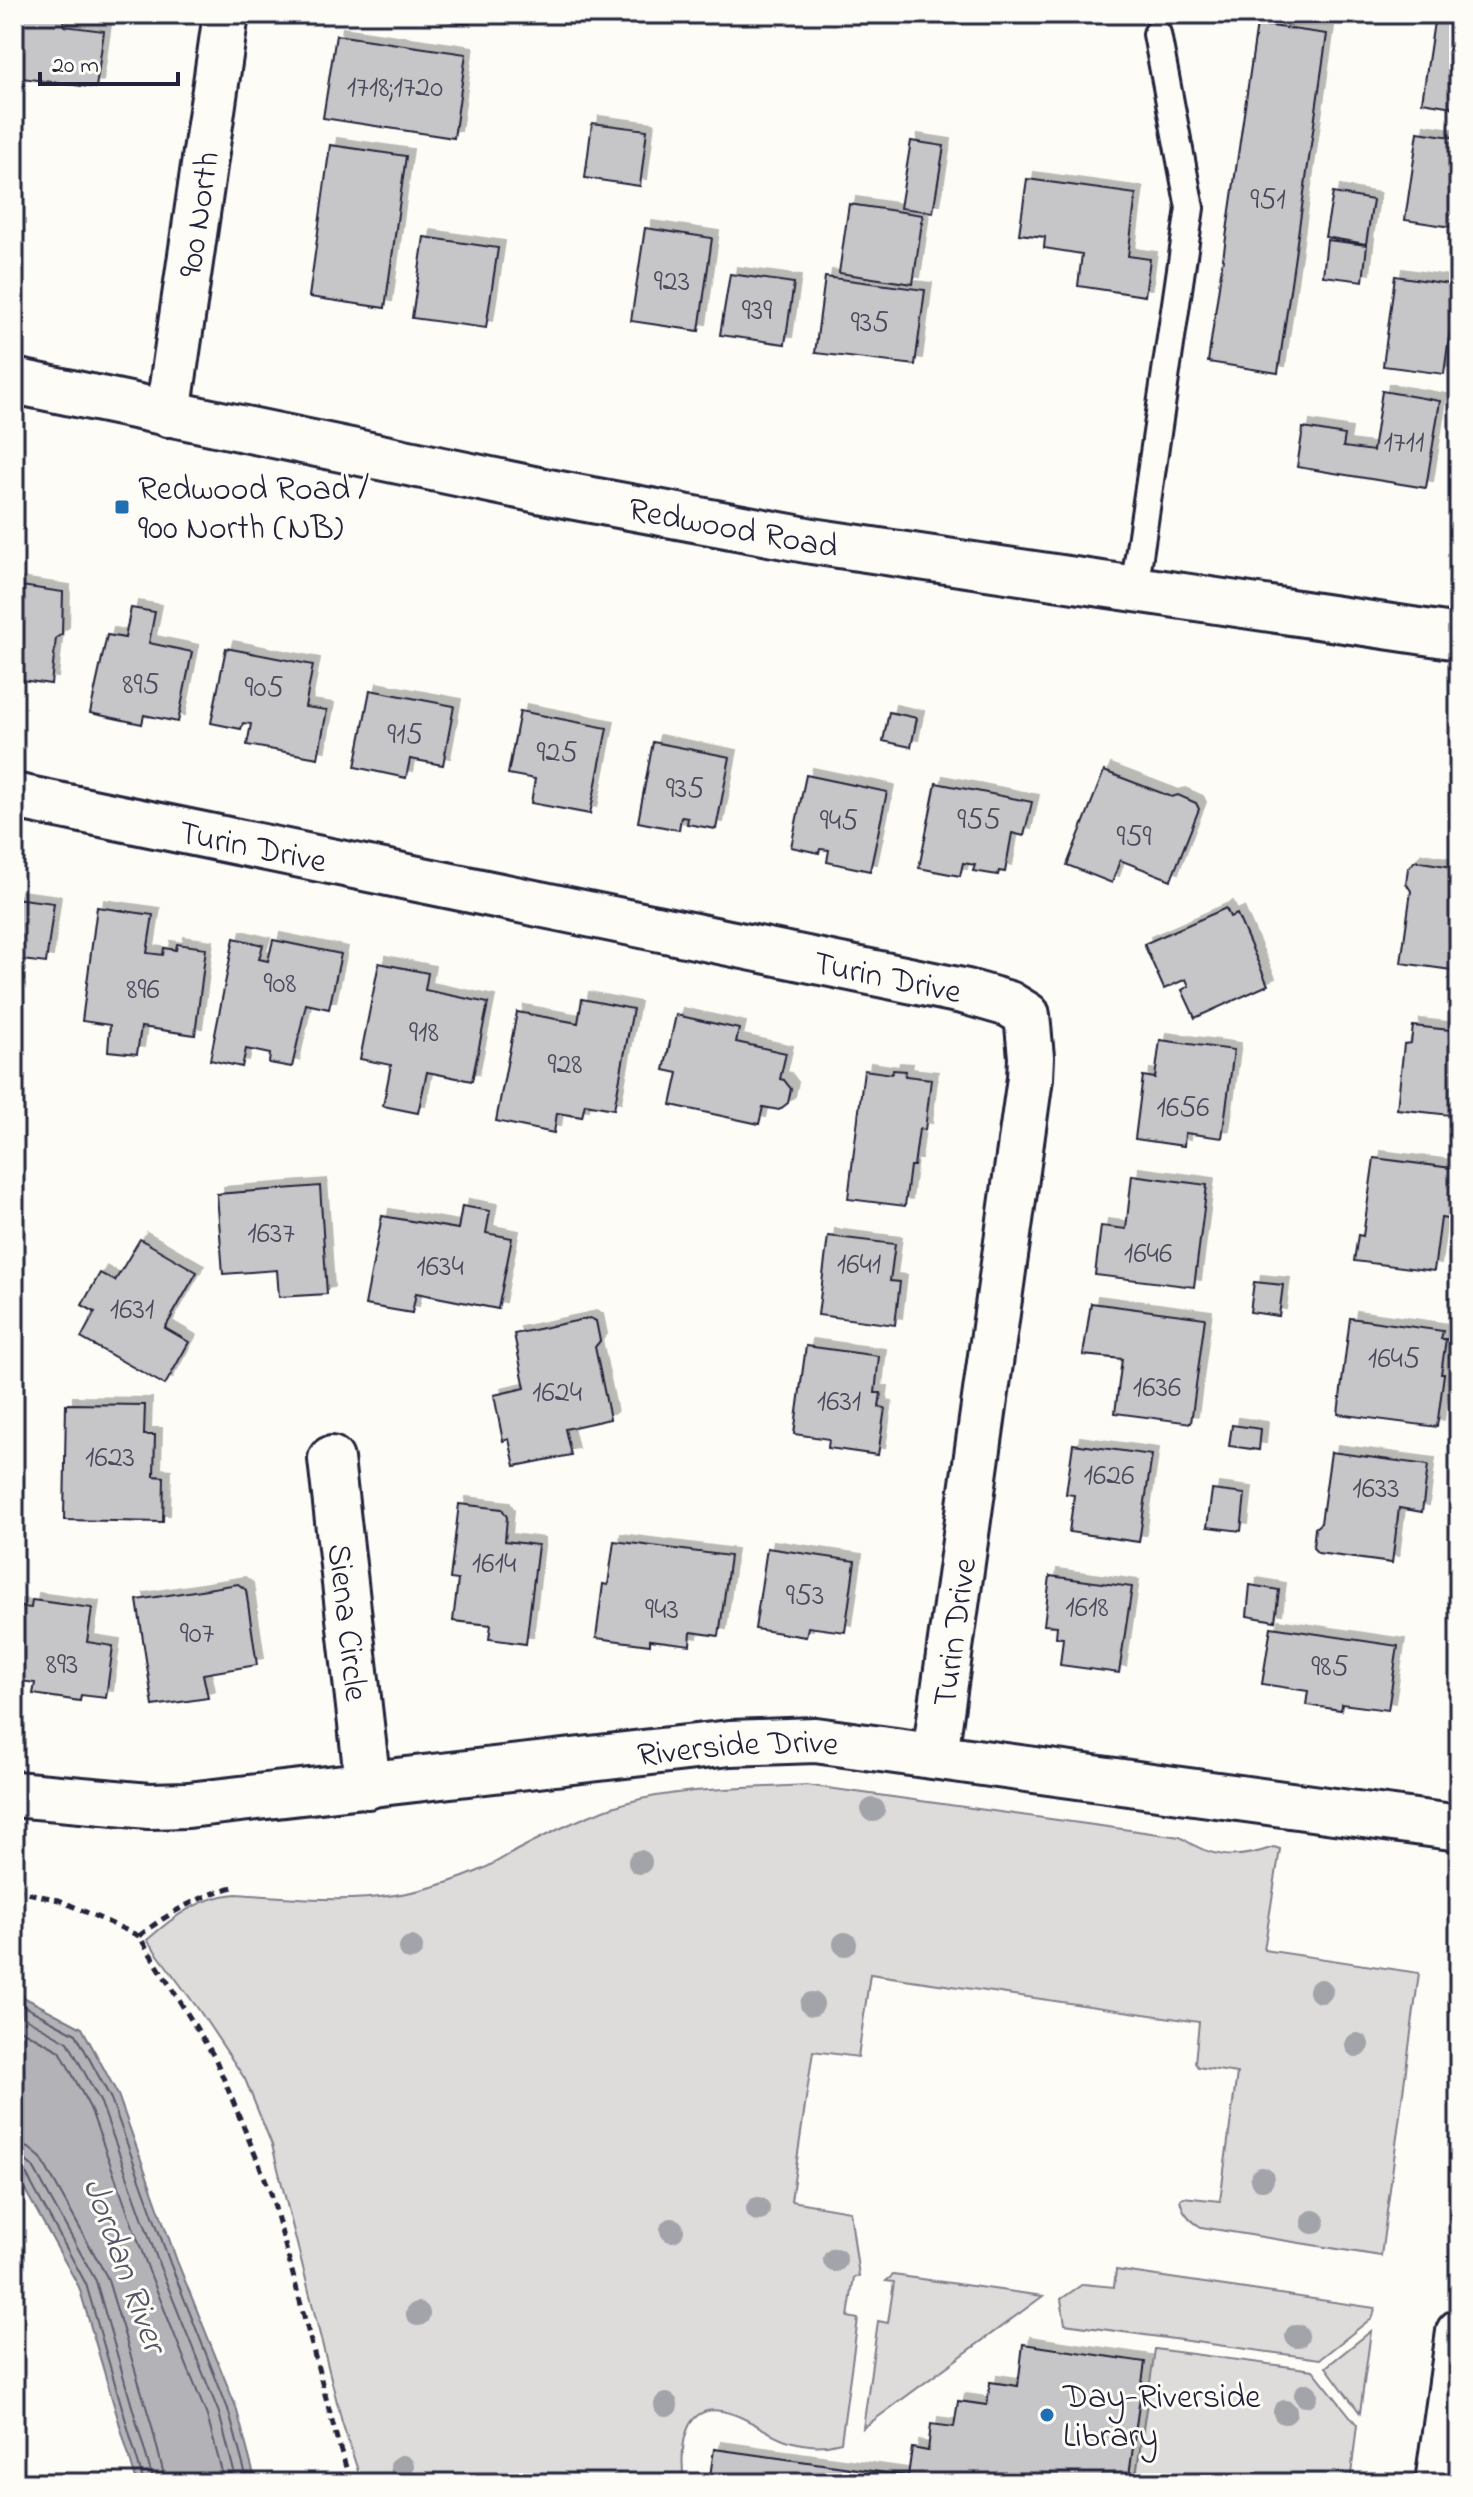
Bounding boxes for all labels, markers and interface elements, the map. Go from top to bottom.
scale bar [40,36,178,86]
text: 20 m [52,49,99,84]
house number: 1718;1720 [347,67,443,111]
street label: 900 North [167,148,235,281]
house number: 951 [1250,179,1286,223]
house number: 923 [654,261,690,305]
house number: 939 [742,290,772,334]
house number: 935 [851,302,889,346]
house number: 1711 [1384,422,1424,466]
place label: Redwood Road / 900 North (NB) [138,466,369,555]
street label: Redwood Road [624,486,841,574]
marker: Redwood Road / 900 North (NB) [113,498,131,516]
house number: 895 [122,664,160,708]
house number: 905 [244,667,284,711]
house number: 915 [387,714,423,758]
house number: 925 [536,732,578,776]
house number: 935 [666,768,704,812]
house number: 955 [957,799,1001,843]
house number: 945 [820,800,858,844]
street label: Turin Drive [174,809,331,889]
house number: 959 [1116,816,1152,860]
street label: Turin Drive [809,940,966,1019]
house number: 908 [263,963,297,1007]
house number: 896 [126,969,160,1013]
house number: 918 [409,1012,439,1056]
house number: 928 [547,1044,583,1088]
house number: 1656 [1156,1087,1210,1131]
house number: 1637 [247,1213,295,1257]
house number: 1646 [1124,1233,1172,1277]
house number: 1641 [837,1244,881,1288]
house number: 1634 [416,1246,464,1290]
house number: 1631 [110,1289,154,1333]
house number: 1645 [1368,1338,1420,1382]
house number: 1636 [1133,1367,1181,1411]
house number: 1624 [532,1372,582,1416]
house number: 1631 [817,1381,861,1425]
house number: 1623 [85,1437,135,1481]
house number: 1626 [1084,1455,1134,1499]
house number: 1633 [1352,1468,1400,1512]
street label: Siena Circle [312,1541,379,1705]
house number: 1614 [472,1543,516,1587]
street label: Turin Drive [922,1554,992,1710]
house number: 953 [786,1575,824,1619]
house number: 1618 [1065,1587,1109,1631]
house number: 943 [645,1589,679,1633]
house number: 907 [180,1613,214,1657]
house number: 893 [46,1644,78,1688]
house number: 985 [1311,1646,1349,1690]
street label: Riverside Drive [635,1718,842,1782]
water label: Jordan River [67,2171,180,2364]
place label: Day-Riverside Library [1062,2374,1261,2463]
marker: Day-Riverside Library [1038,2406,1056,2424]

